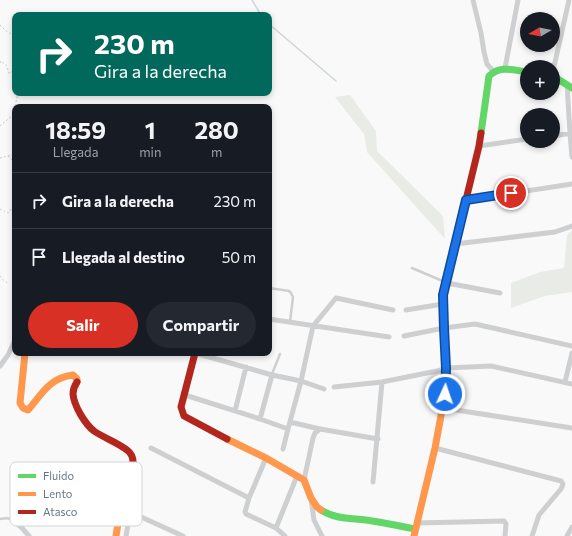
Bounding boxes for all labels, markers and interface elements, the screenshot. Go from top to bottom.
north arrow [520,12,560,52]
map controls [520,12,560,148]
text: 230 m [94,26,175,60]
icon: right [28,28,80,80]
text: Gira a la derecha [94,60,227,82]
button: + [520,60,560,100]
button: − [520,108,560,148]
text: 18:59 [45,115,106,144]
text: 1 [145,115,156,144]
text: 280 [195,115,239,144]
text: Llegada [53,144,98,160]
text: min [139,144,161,160]
text: m [211,144,222,160]
pin [494,176,528,210]
icon: arrive [500,182,522,204]
icon: right [28,190,50,212]
text: Gira a la derecha [62,192,174,210]
text: 230 m [213,192,256,210]
icon: arrive [28,246,50,268]
text: Llegada al destino [62,248,185,266]
text: 50 m [222,248,256,266]
button: Salir [28,302,138,348]
button: Compartir [146,302,256,348]
position arrow [424,373,466,415]
legend [10,462,142,526]
text: Fluido [43,469,74,482]
text: Lento [43,487,73,500]
text: Atasco [43,505,78,518]

